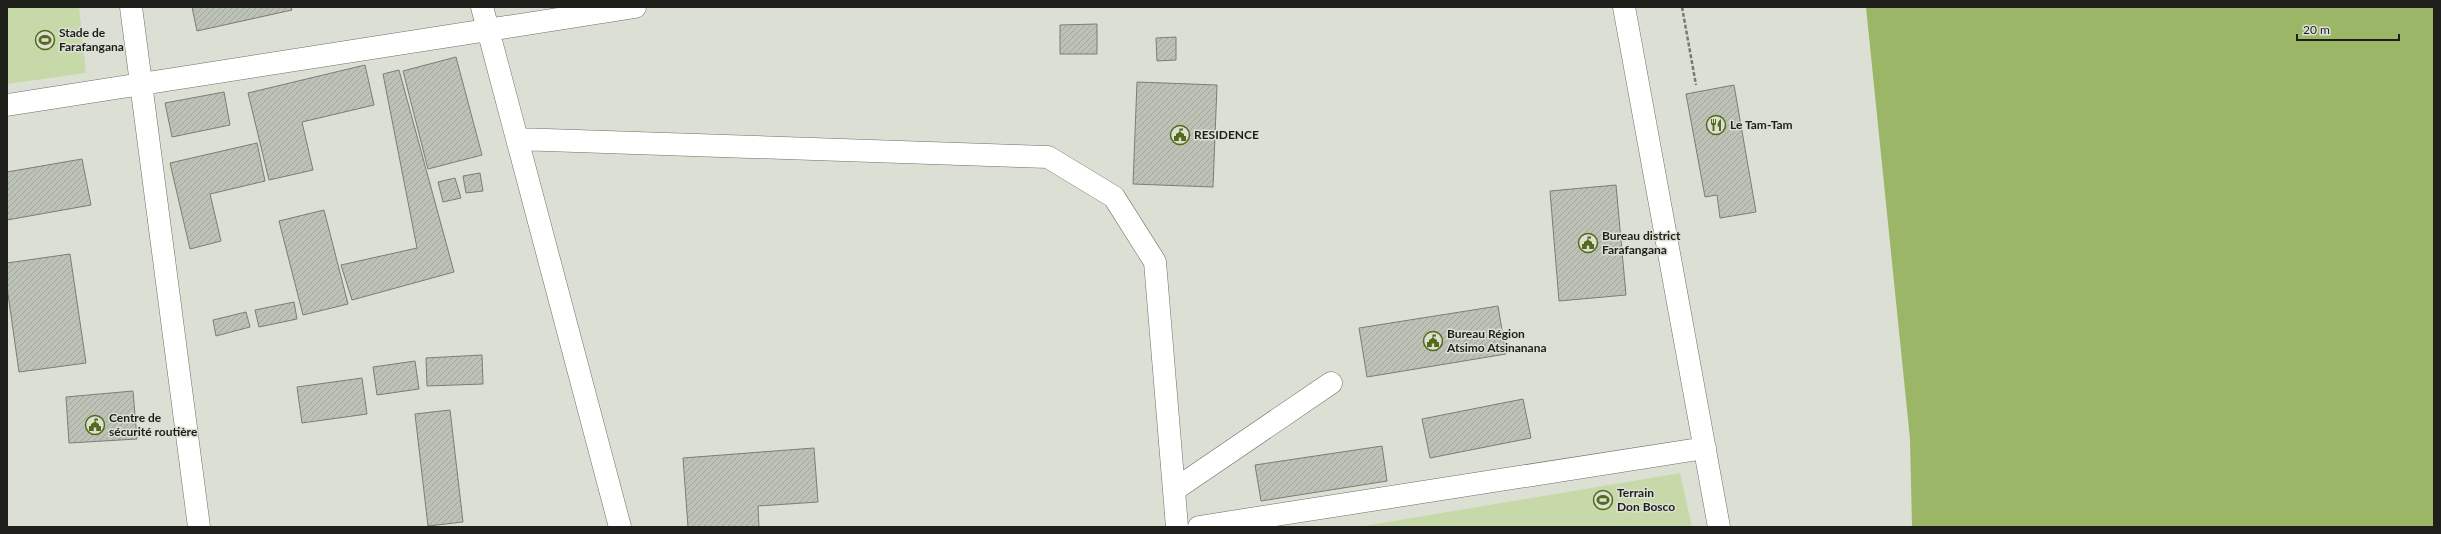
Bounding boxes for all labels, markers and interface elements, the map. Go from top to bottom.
scale bar [2297,16,2399,42]
text: 20 m [2303,22,2330,37]
place label: Stade de Farafangana [59,25,124,54]
sports icon: Stade de Farafangana [34,29,56,51]
restaurant icon: Le Tam-Tam [1705,114,1727,136]
place label: Le Tam-Tam [1730,117,1793,132]
public building icon: RESIDENCE [1169,124,1191,146]
place label: RESIDENCE [1194,127,1259,142]
place label: Bureau district Farafangana [1602,228,1681,257]
public building icon: Bureau district Farafangana [1577,232,1599,254]
place label: Bureau Région Atsimo Atsinanana [1446,326,1547,355]
public building icon: Bureau Région Atsimo Atsinanana [1422,330,1444,352]
place label: Centre de sécurité routière [109,410,198,439]
public building icon: Centre de sécurité routière [84,414,106,436]
place label: Terrain Don Bosco [1617,485,1675,514]
sports icon: Terrain Don Bosco [1592,489,1614,511]

